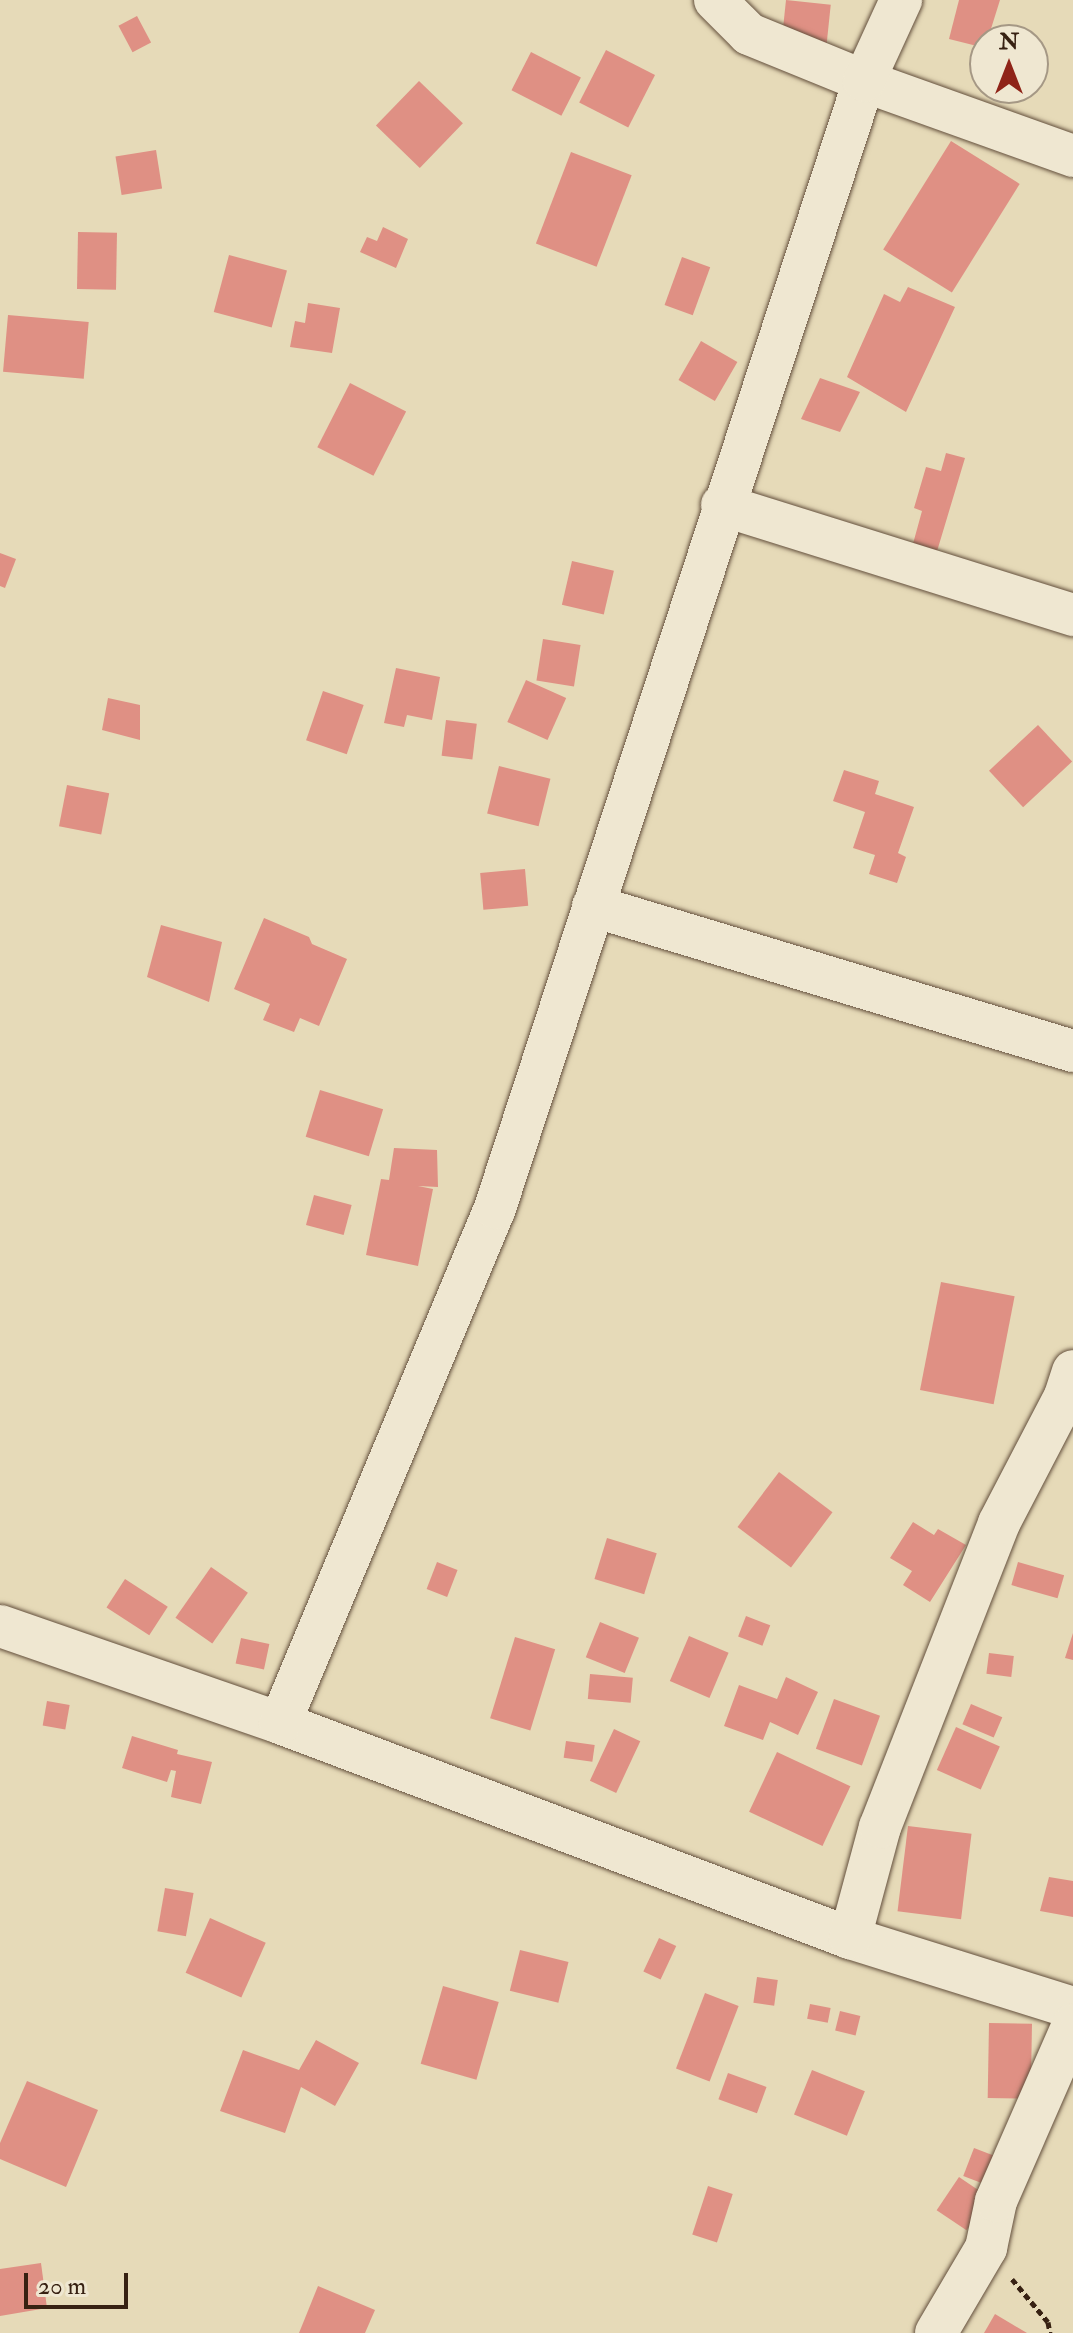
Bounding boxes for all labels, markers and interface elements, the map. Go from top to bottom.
north arrow [969,24,1049,104]
text: N [999,28,1019,56]
scale bar [28,2257,132,2307]
text: 20 m [38,2271,86,2302]

